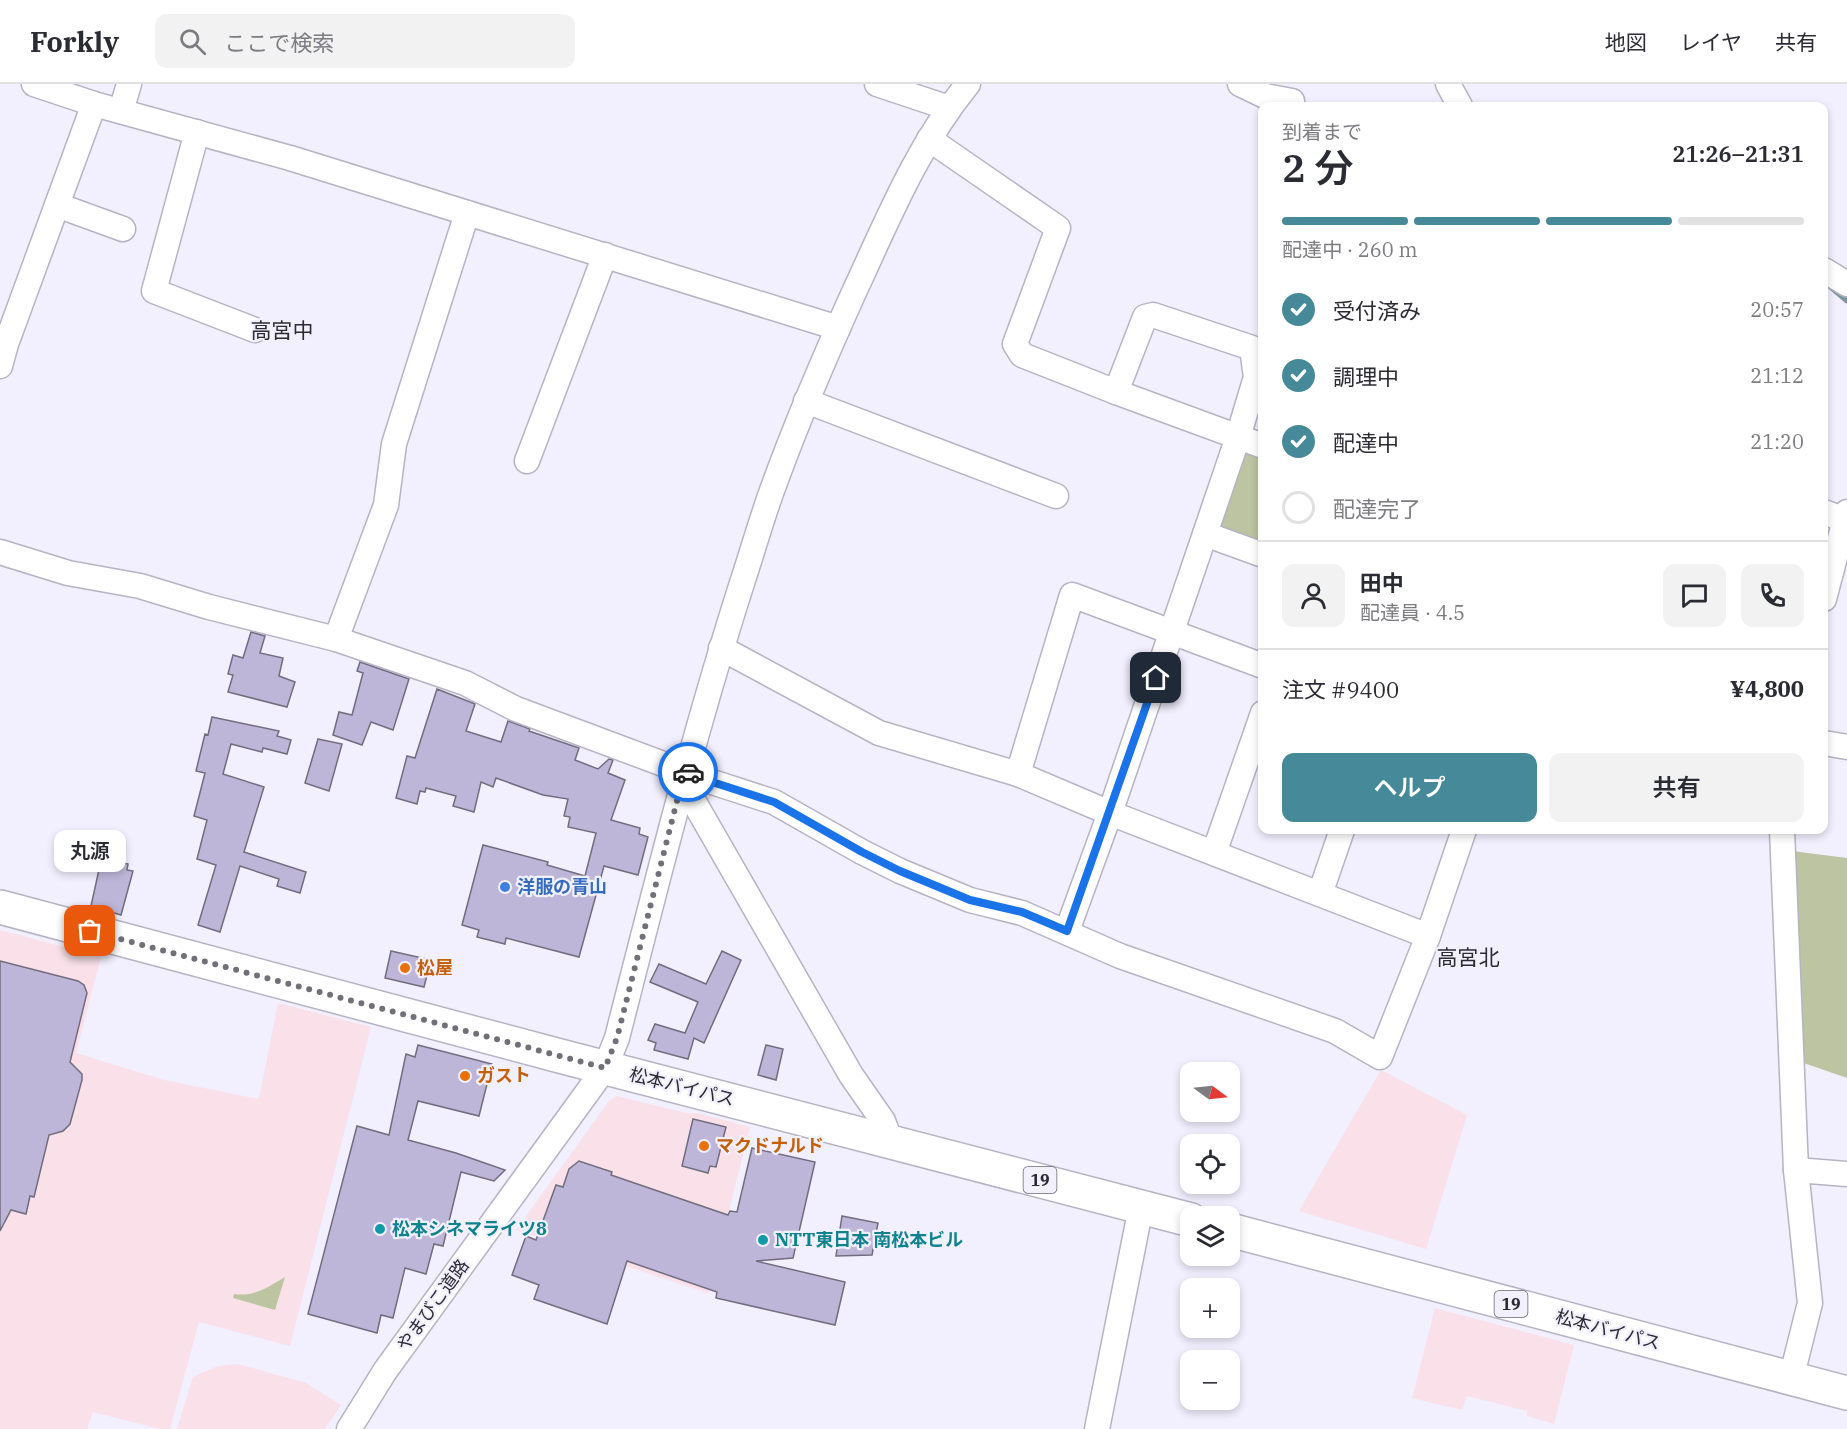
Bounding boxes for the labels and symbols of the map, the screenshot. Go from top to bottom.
district label: 高宮中 [251,316,314,344]
pin [1130,652,1181,703]
courier [658,742,718,802]
callout: 丸源 [54,829,126,871]
place label: 洋服の青山 [517,875,607,898]
marker: 洋服の青山 [498,880,512,894]
pin [64,905,115,956]
district label: 高宮北 [1437,943,1500,971]
place label: 松屋 [417,956,453,979]
marker: 松屋 [398,961,412,975]
street label: 松本バイパス [627,1062,737,1111]
north arrow [1180,1062,1240,1122]
place label: ガスト [477,1064,531,1087]
marker: ガスト [458,1069,472,1083]
place label: マクドナルド [716,1134,824,1157]
marker: マクドナルド [697,1139,711,1153]
road number: 19 [1024,1167,1056,1193]
place label: 松本シネマライツ8 [392,1217,547,1240]
marker: 松本シネマライツ8 [373,1222,387,1236]
place label: NTT東日本 南松本ビル [775,1228,963,1251]
marker: NTT東日本 南松本ビル [756,1233,770,1247]
street label: やまびこ道路 [392,1254,474,1355]
road number: 19 [1494,1291,1528,1317]
street label: 松本バイパス [1553,1304,1663,1355]

